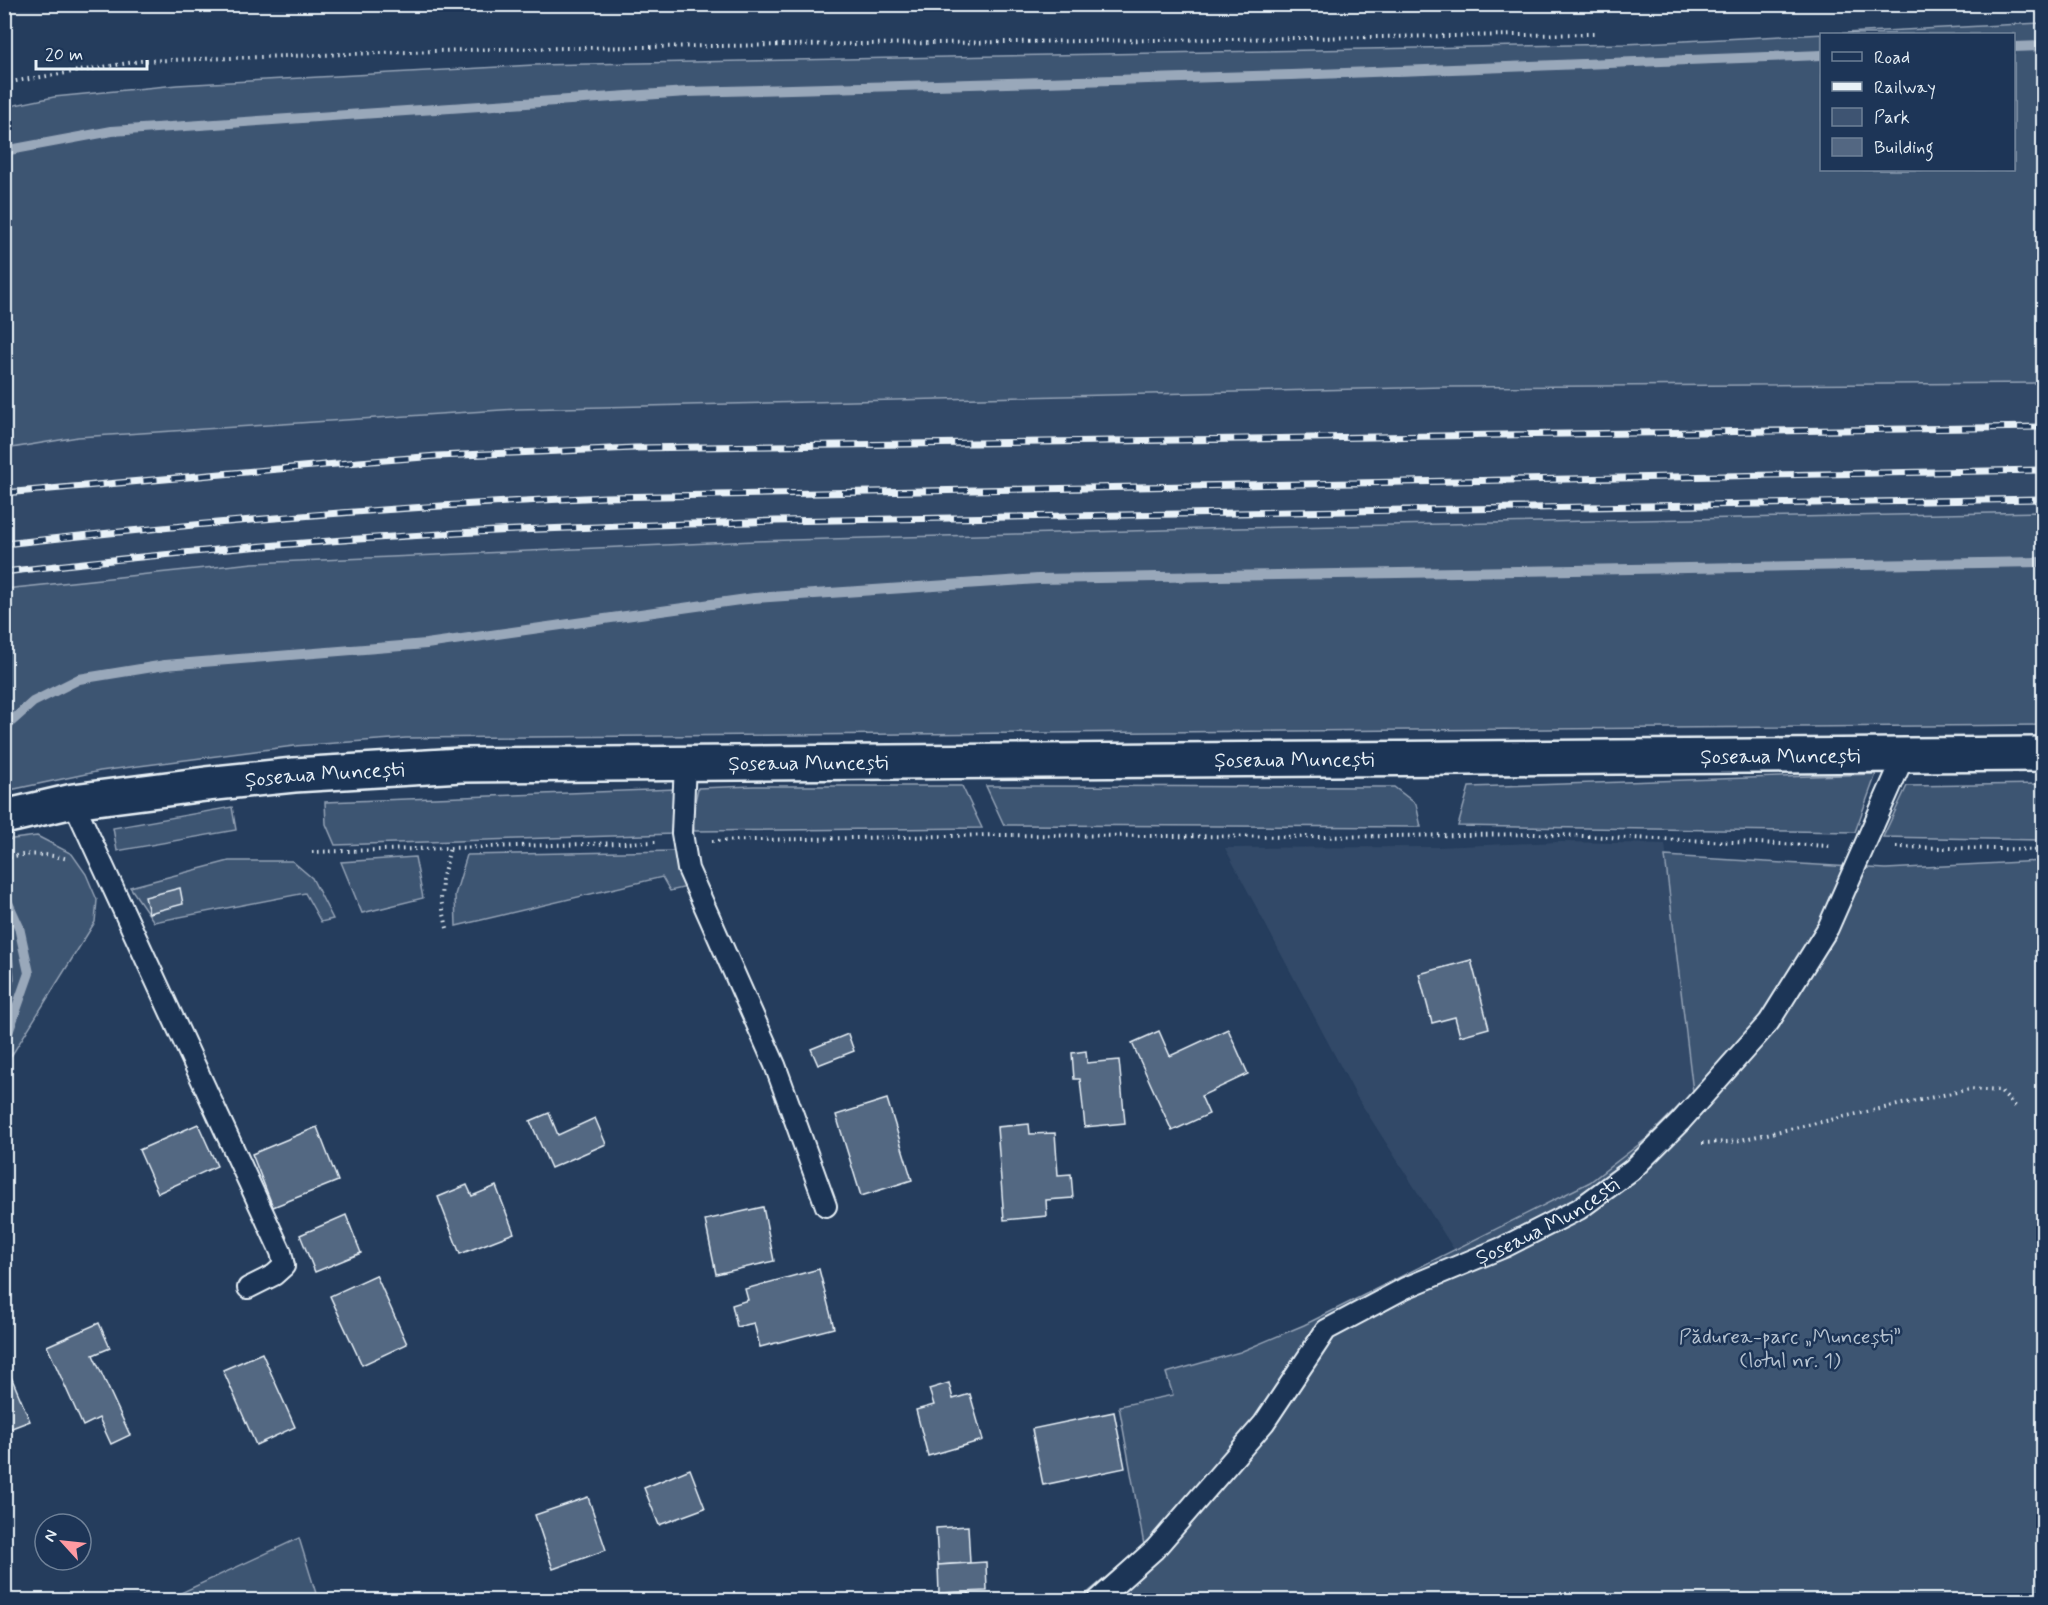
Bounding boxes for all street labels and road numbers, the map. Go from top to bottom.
street label: Șoseaua Muncești [1700,742,1860,771]
street label: Șoseaua Muncești [1214,746,1374,775]
street label: Șoseaua Muncești [728,749,889,778]
street label: Șoseaua Muncești [243,755,405,795]
street label: Șoseaua Muncești [1472,1171,1625,1272]

